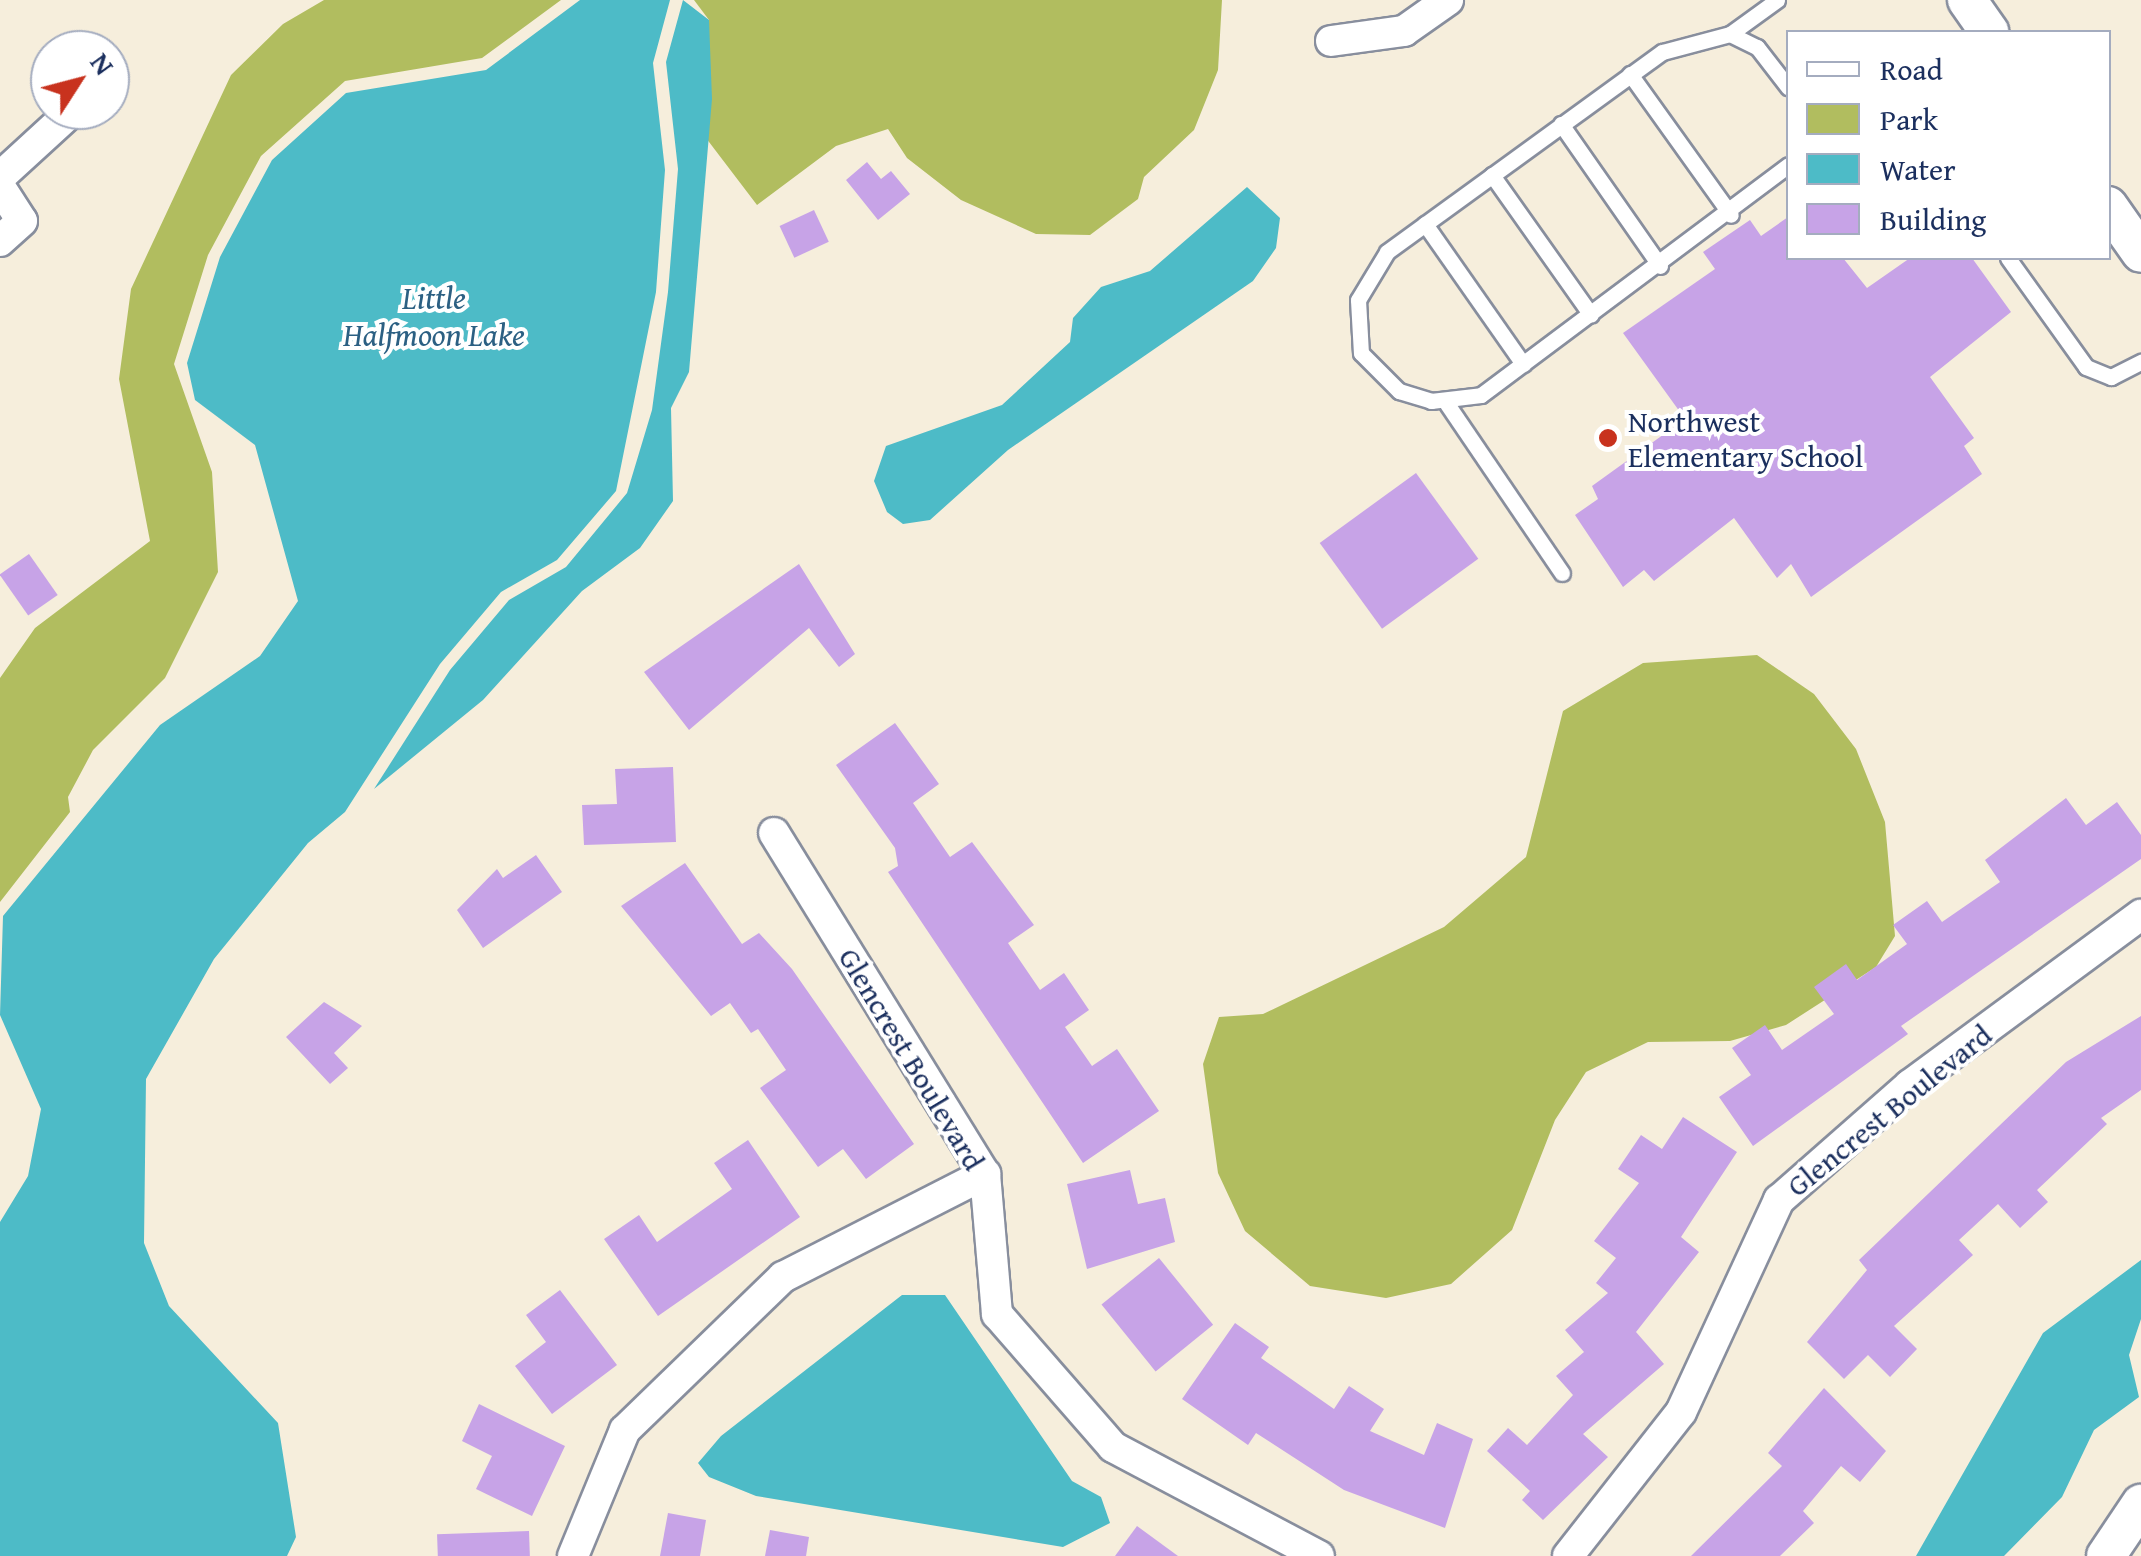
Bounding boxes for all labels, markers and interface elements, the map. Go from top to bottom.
north arrow [30,30,130,130]
legend [1786,30,2111,260]
text: N [81,44,125,83]
text: Road [1880,47,1943,91]
text: Park [1880,97,1938,141]
text: Water [1880,147,1956,191]
text: Building [1880,197,1986,241]
water label: Little Halfmoon Lake [343,280,525,355]
place label: Northwest Elementary School [1628,403,1863,474]
marker: Northwest Elementary School [1597,427,1619,449]
street label: Glencrest Boulevard [831,941,993,1177]
street label: Glencrest Boulevard [1779,1016,1999,1204]

